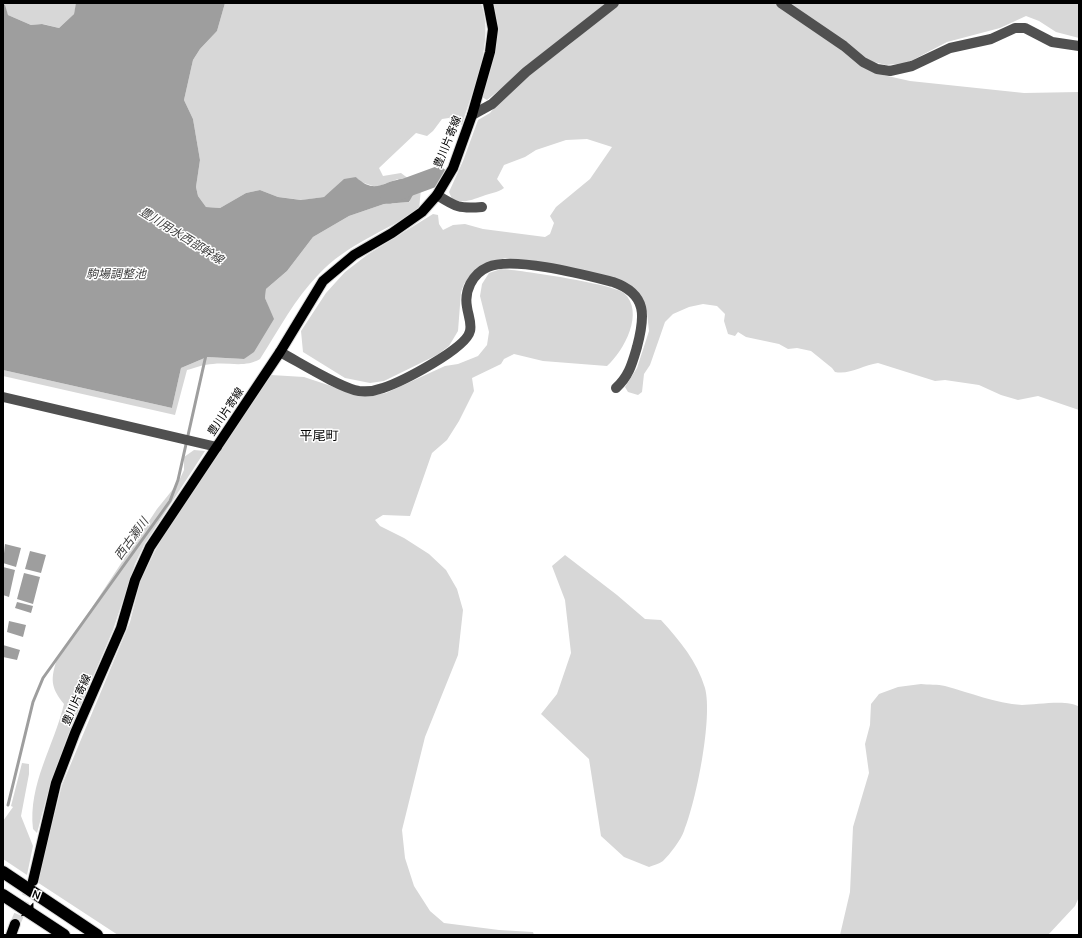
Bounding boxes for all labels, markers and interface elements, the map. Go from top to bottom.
street label: 豊川片寄線 [432,114,464,170]
water label: 豊川用水西部幹線 [136,204,226,268]
water label: 駒場調整池 [86,268,146,282]
street label: 豊川片寄線 [205,386,247,438]
district label: 平尾町 [300,428,338,444]
water label: 西古瀬川 [112,515,152,563]
street label: 豊川片寄線 [60,672,94,728]
north arrow [12,886,52,926]
text: N [30,886,43,903]

